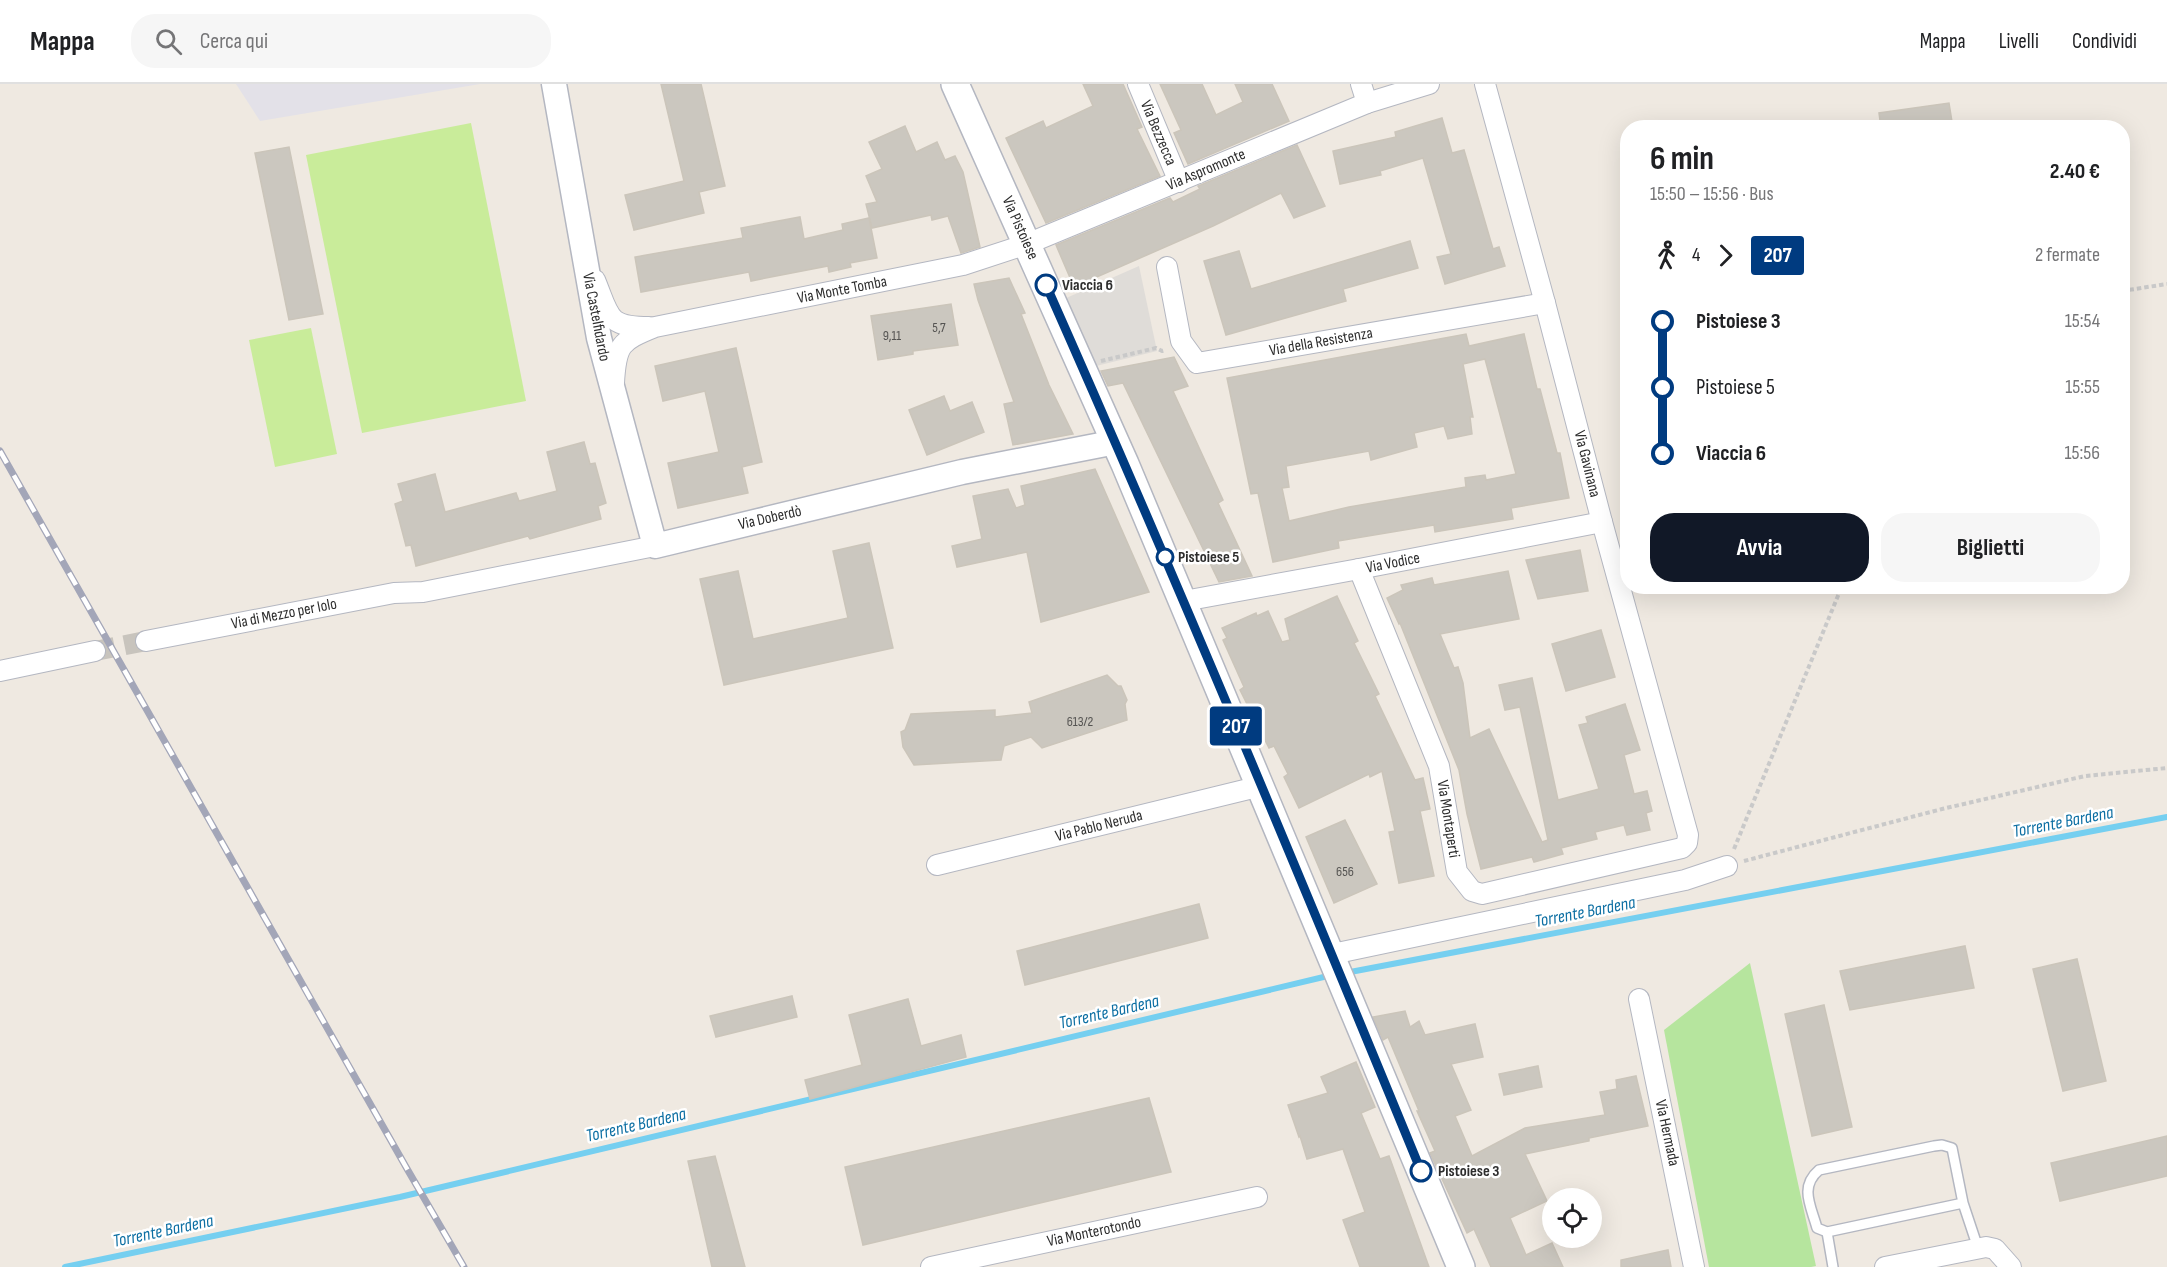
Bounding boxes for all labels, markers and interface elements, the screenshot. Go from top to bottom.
search box [131,14,551,68]
text: Mappa [30,25,95,58]
icon: search [152,25,185,58]
text: Cerca qui [200,28,268,55]
text: Mappa [1920,29,1966,54]
text: Livelli [1999,29,2039,54]
text: Condividi [2072,29,2137,54]
street label: Via Bezzecca [1136,98,1180,168]
text: 6 min [1650,139,1714,179]
street label: Via Aspromonte [1164,145,1248,195]
text: 2.40 € [2050,158,2100,185]
text: 15:50 – 15:56 · Bus [1650,182,1774,206]
street label: Via Pistoiese [998,193,1042,263]
icon: walk [1650,239,1683,272]
icon: forward [1709,239,1742,272]
text: 4 [1692,243,1700,267]
text: 207 [1763,243,1792,268]
text: 2 fermate [2035,243,2100,267]
street label: Via Castelfidardo [578,271,614,363]
street label: Via Monte Tomba [796,272,888,308]
marker: Viaccia 6 [1035,274,1057,296]
place label: Viaccia 6 [1062,276,1113,295]
text: Pistoiese 3 [1696,308,1781,335]
text: 15:54 [2065,309,2100,333]
house number: 5,7 [932,319,946,336]
street label: Via della Resistenza [1268,324,1374,360]
house number: 9,11 [883,327,901,344]
text: Pistoiese 5 [1696,374,1775,401]
text: 15:55 [2065,375,2100,399]
street label: Via Gavinana [1570,429,1604,499]
text: Viaccia 6 [1696,440,1766,467]
text: 15:56 [2064,441,2100,465]
street label: Via Doberdò [737,502,803,534]
button: Avvia [1650,513,1869,582]
button: Biglietti [1881,513,2100,582]
marker: Pistoiese 5 [1156,548,1174,566]
place label: Pistoiese 5 [1178,548,1239,567]
street label: Via Vodice [1364,548,1422,578]
street label: Via di Mezzo per Iolo [230,594,338,634]
line badge: 207 [1202,706,1270,746]
house number: 613/2 [1067,713,1094,730]
text: 207 [1222,714,1250,739]
street label: Via Montaperti [1432,779,1464,859]
water label: Torrente Bardena [2011,802,2116,842]
street label: Via Pablo Neruda [1053,806,1145,846]
house number: 656 [1336,863,1354,880]
water label: Torrente Bardena [1533,892,1638,932]
water label: Torrente Bardena [1057,990,1162,1034]
street label: Via Hermada [1651,1098,1683,1168]
water label: Torrente Bardena [584,1103,689,1147]
marker: Pistoiese 3 [1410,1160,1432,1182]
place label: Pistoiese 3 [1438,1162,1500,1181]
map controls [1542,1188,1602,1248]
button: locate [1542,1188,1602,1248]
water label: Torrente Bardena [111,1210,216,1252]
street label: Via Monterotondo [1045,1213,1143,1251]

